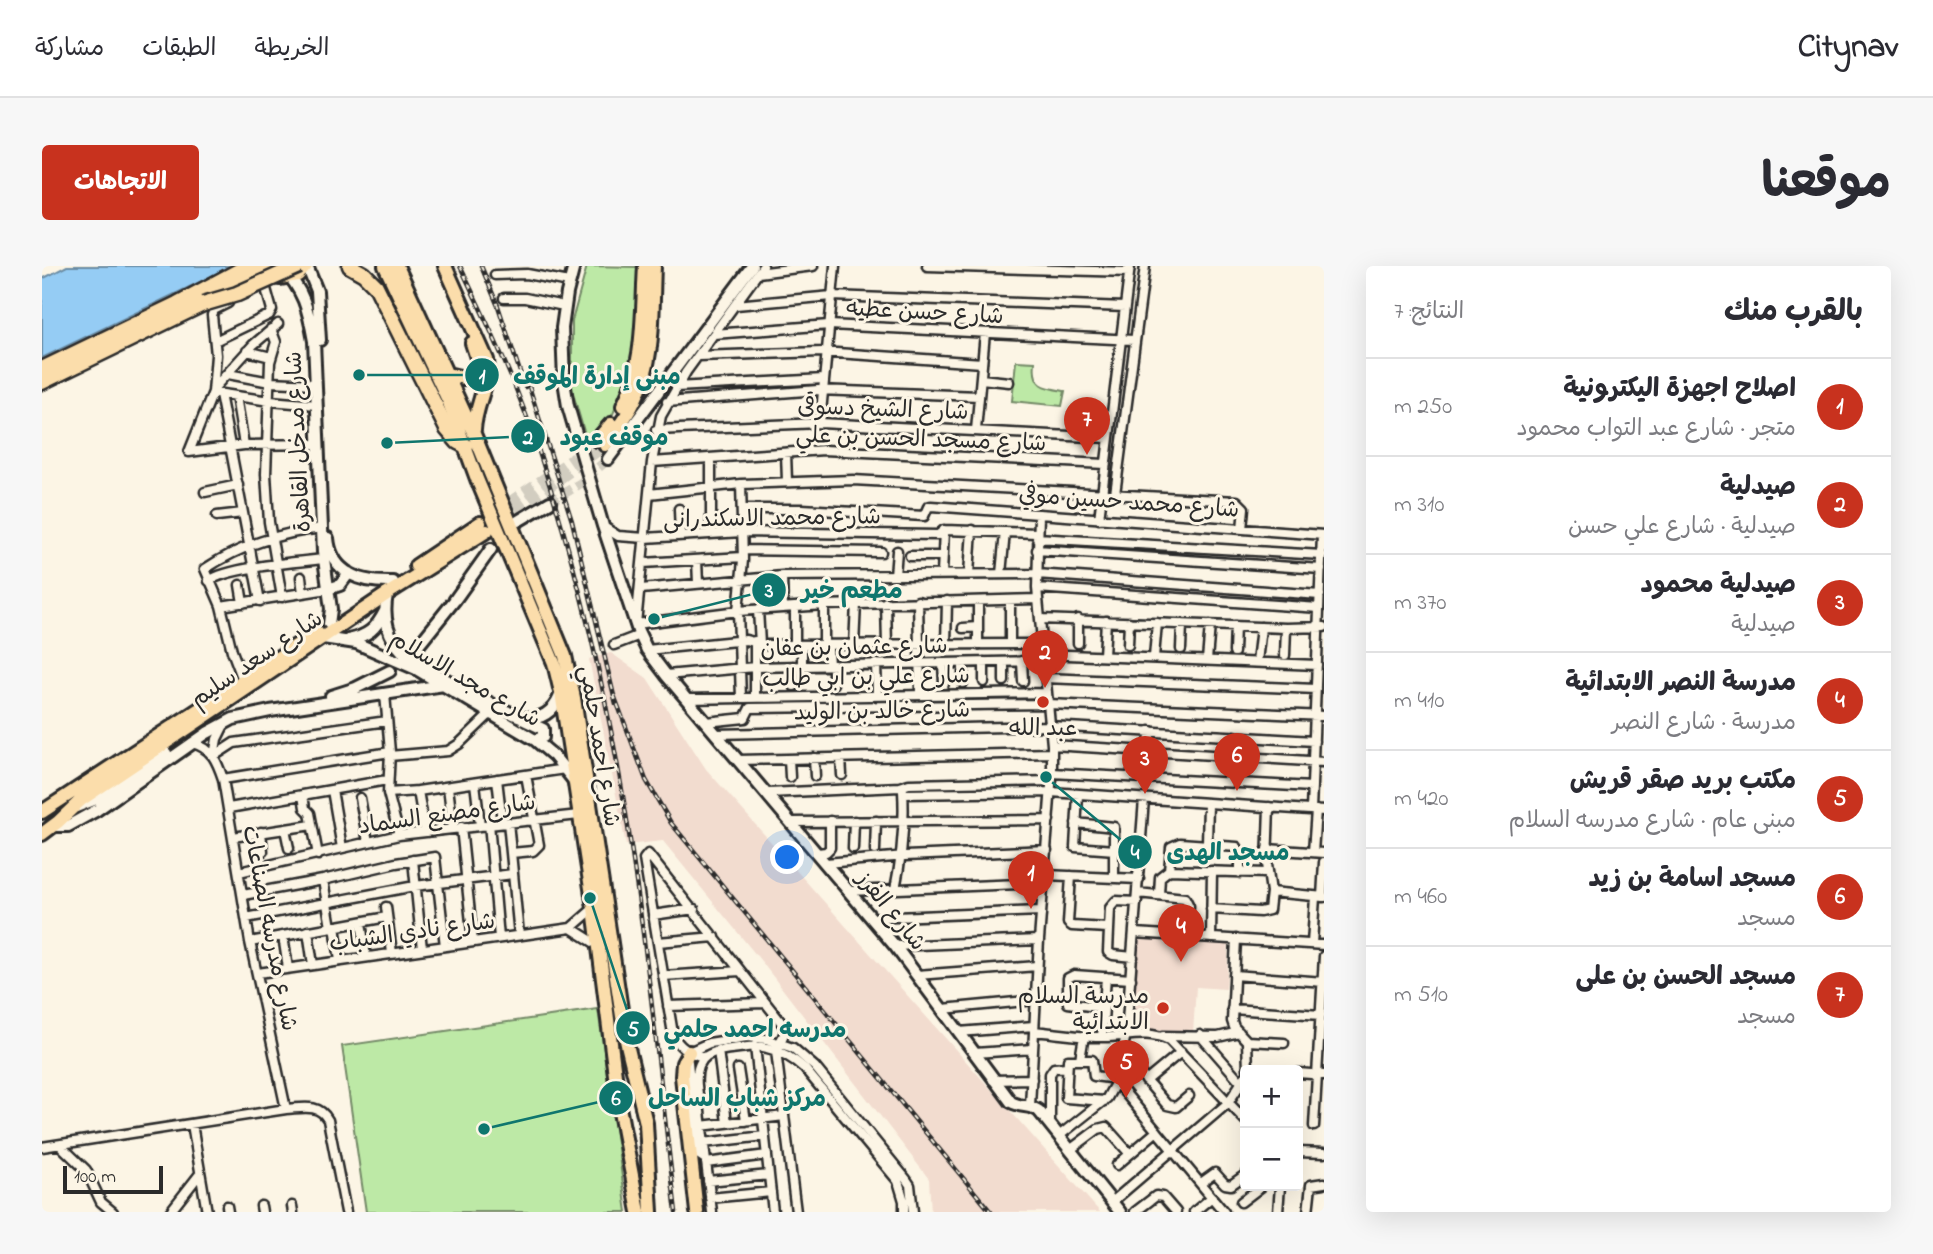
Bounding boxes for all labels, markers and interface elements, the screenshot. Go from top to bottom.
text: Citynav [1798,24,1898,72]
text: مشاركة [35,32,104,67]
text: الطبقات [142,32,217,67]
text: الخريطة [255,32,329,67]
button: الاتجاهات [42,145,199,220]
text: موقعنا [1761,148,1891,220]
text: بالقرب منك [1724,291,1863,335]
street label: شارع حسن عطيه [845,293,1004,334]
text: النتائج: 7 [1394,296,1464,329]
street label: شارع مدخل القاهرة [278,350,321,533]
callout: مبنى إدارة الموقف [464,353,695,398]
text: مبنى إدارة الموقف [513,361,681,396]
text: 1 [479,363,486,393]
text: اصلاح اجهزة اليكترونية [1563,371,1796,409]
street label: شارع الشيخ دسوقى [797,391,969,430]
text: 250 m [1394,391,1452,424]
text: 1 [1836,391,1844,424]
pin: 7 [1064,397,1110,455]
text: متجر · شارع عبد التواب محمود [1516,413,1796,446]
callout: موقف عبود [511,414,682,459]
street label: شارع مسجد الحسن بن علي [795,420,1047,463]
text: موقف عبود [560,422,668,457]
text: 2 [522,424,534,454]
text: صيدلية [1720,469,1796,507]
street label: شارع محمد حسين موفي [1017,479,1240,528]
text: 310 m [1394,489,1444,522]
text: 2 [1834,489,1846,522]
street label: شارع محمد الاسكندرانى [663,501,881,538]
text: صيدلية · شارع علي حسن [1568,511,1796,544]
callout: مطعم خير [752,567,916,612]
text: صيدلية محمود [1641,567,1796,605]
text: مطعم خير [799,575,903,610]
text: 3 [764,577,774,607]
text: 370 m [1394,587,1447,620]
text: 3 [1835,587,1845,620]
street label: شارع سعد سليم [185,604,330,717]
text: صيدلية [1731,609,1796,642]
street label: شارع مجد الاسلام [383,624,546,737]
street label: شارع عثمان بن عفان [760,630,948,667]
pin: 2 [1022,630,1068,688]
street label: شارع علي بن ابي طالب [762,660,970,699]
street label: شارع احمد حلمي [568,663,628,830]
text: مدرسة النصر الابتدائية [1565,665,1796,703]
text: 410 m [1394,685,1444,718]
text: 4 [1835,685,1845,718]
street label: شارع خالد بن الوليد [794,694,971,731]
marker: عبد الله [1035,694,1051,710]
text: مدرسة · شارع النصر [1612,707,1796,740]
place label: عبد الله [1009,713,1077,746]
pin: 6 [1214,733,1260,791]
pin: 3 [1122,736,1168,794]
text: مكتب بريد صقر قريش [1570,763,1796,801]
text: 420 m [1394,783,1448,816]
text: 5 [1833,783,1847,816]
street label: شارع مصنع السماد [357,787,538,844]
text: مبنى عام · شارع مدرسه السلام [1509,805,1796,838]
street label: شارع مدرسه الصناعات [232,823,305,1034]
callout: مسجد الهدى [1117,829,1304,874]
text: مسجد الهدى [1166,837,1290,872]
text: 4 [1131,839,1140,869]
your location [770,840,804,874]
pin: 1 [1008,851,1054,909]
text: مسجد اسامة بن زيد [1588,861,1796,899]
street label: شارع الفرز [846,863,933,959]
text: 460 m [1394,881,1447,914]
text: 6 [1835,881,1845,914]
text: مسجد [1737,903,1796,936]
pin: 4 [1158,904,1204,962]
street label: شارع نادي الشباب [327,906,497,961]
text: مسجد الحسن بن على [1576,959,1796,997]
text: 510 m [1394,979,1448,1012]
text: 7 [1835,979,1845,1012]
place label: مدرسة السلام الابتدائية [1018,981,1149,1040]
marker: مدرسة السلام الابتدائية [1155,1000,1171,1016]
text: مسجد [1737,1001,1796,1034]
callout: مدرسه احمد حلمي [615,1006,861,1051]
text: مدرسه احمد حلمي [664,1014,846,1050]
text: 5 [627,1016,639,1046]
pin: 5 [1103,1040,1149,1098]
map controls [1240,1065,1303,1191]
button: + [1240,1065,1303,1128]
callout: مركز شباب الساحل [599,1075,840,1120]
text: مركز شباب الساحل [648,1083,826,1118]
text: 6 [611,1085,621,1115]
button: − [1240,1128,1303,1191]
scale bar [63,1163,163,1195]
text: 100 m [74,1164,116,1191]

